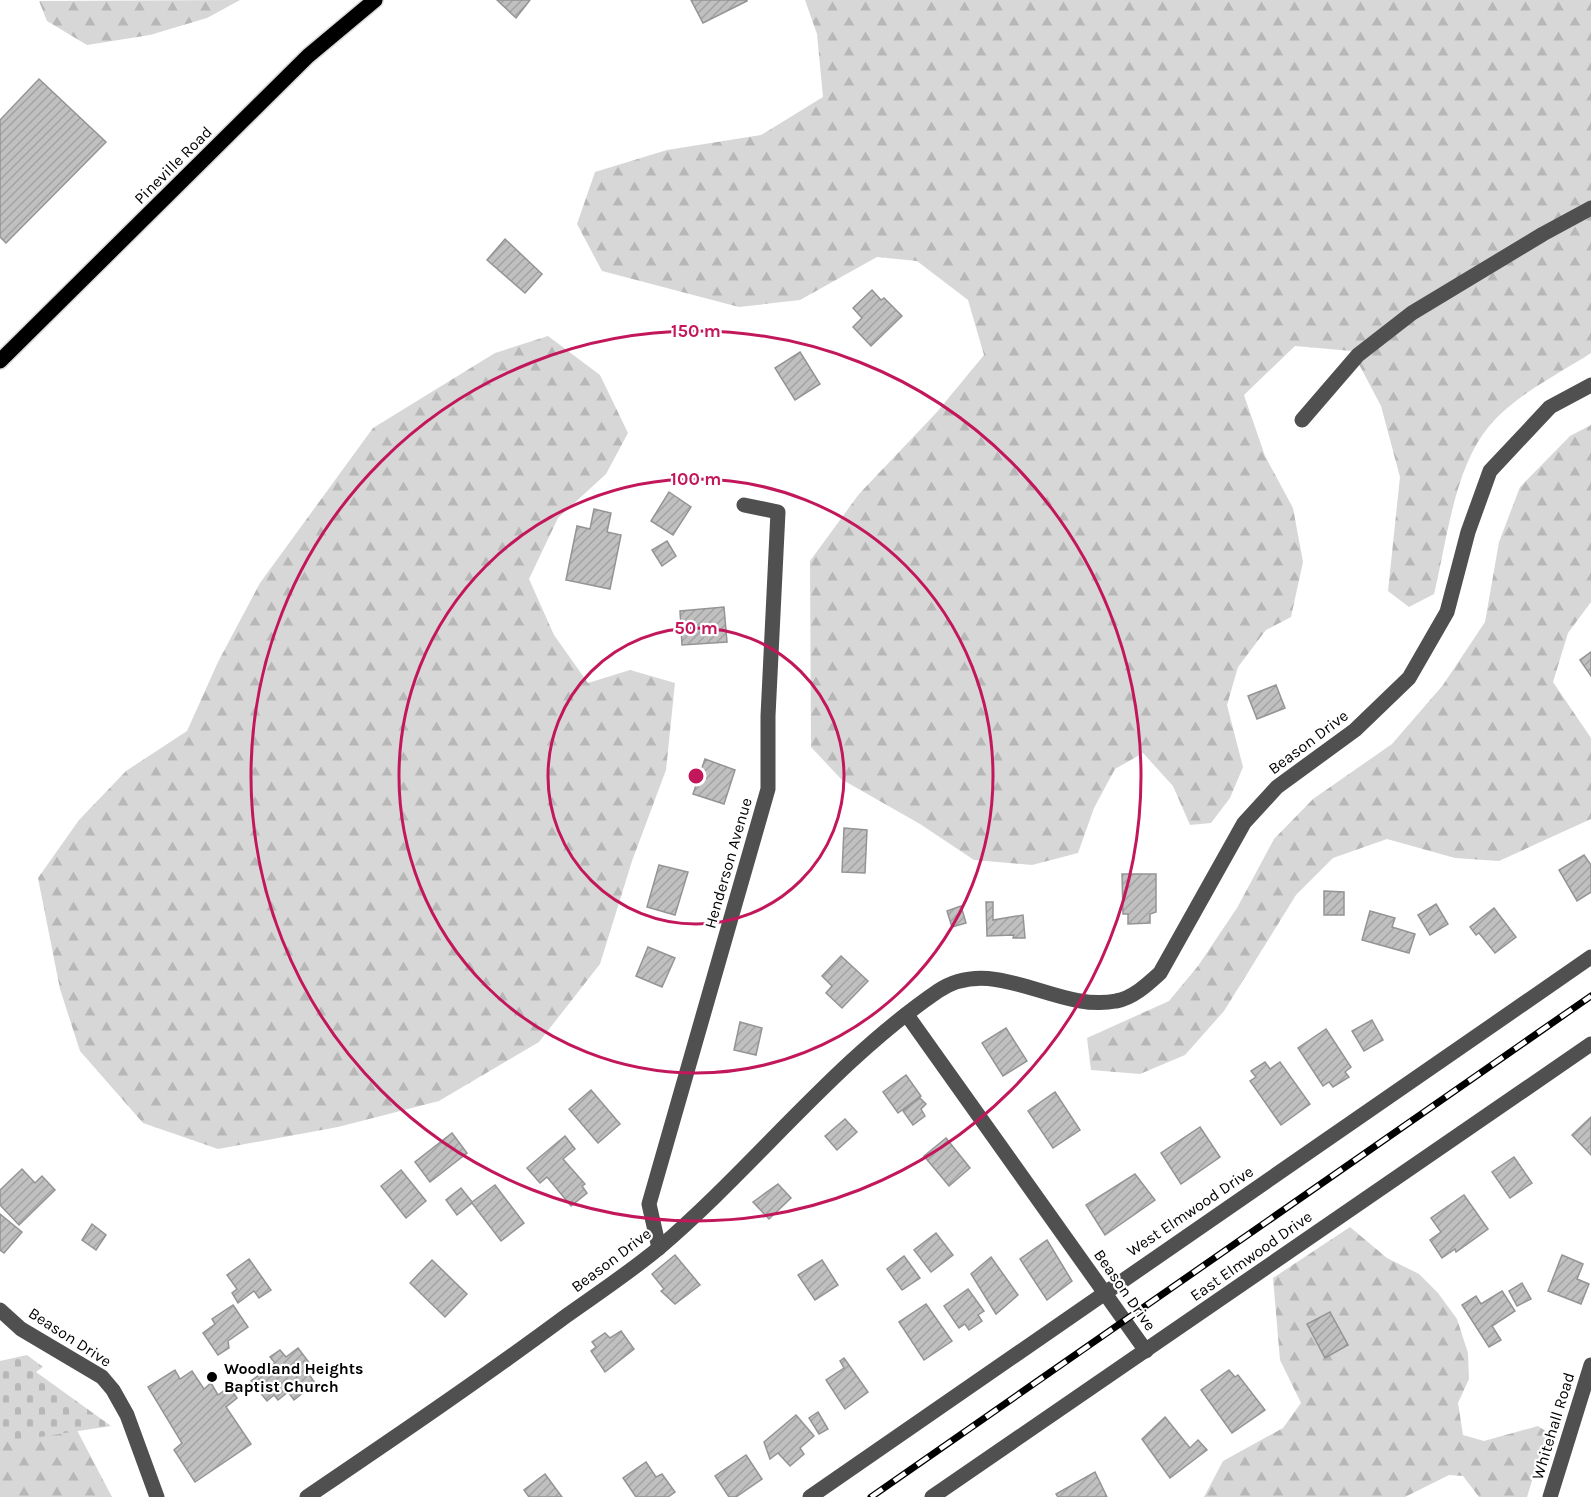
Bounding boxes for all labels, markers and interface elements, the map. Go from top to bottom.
street label: Pineville Road [130,122,216,208]
text: 150 m [671,320,721,342]
text: 100 m [671,468,721,490]
text: 50 m [674,617,718,639]
street label: Beason Drive [1264,706,1352,778]
centre of rings [686,766,706,786]
street label: Henderson Avenue [700,795,756,931]
street label: West Elmwood Drive [1123,1162,1257,1260]
street label: East Elmwood Drive [1186,1207,1316,1305]
street label: Beason Drive [567,1224,655,1296]
street label: Beason Drive [1090,1246,1160,1334]
street label: Beason Drive [25,1303,115,1371]
place label: Woodland Heights Baptist Church [224,1359,364,1396]
marker: Woodland Heights Baptist Church [205,1370,219,1384]
street label: Whitehall Road [1528,1370,1578,1482]

